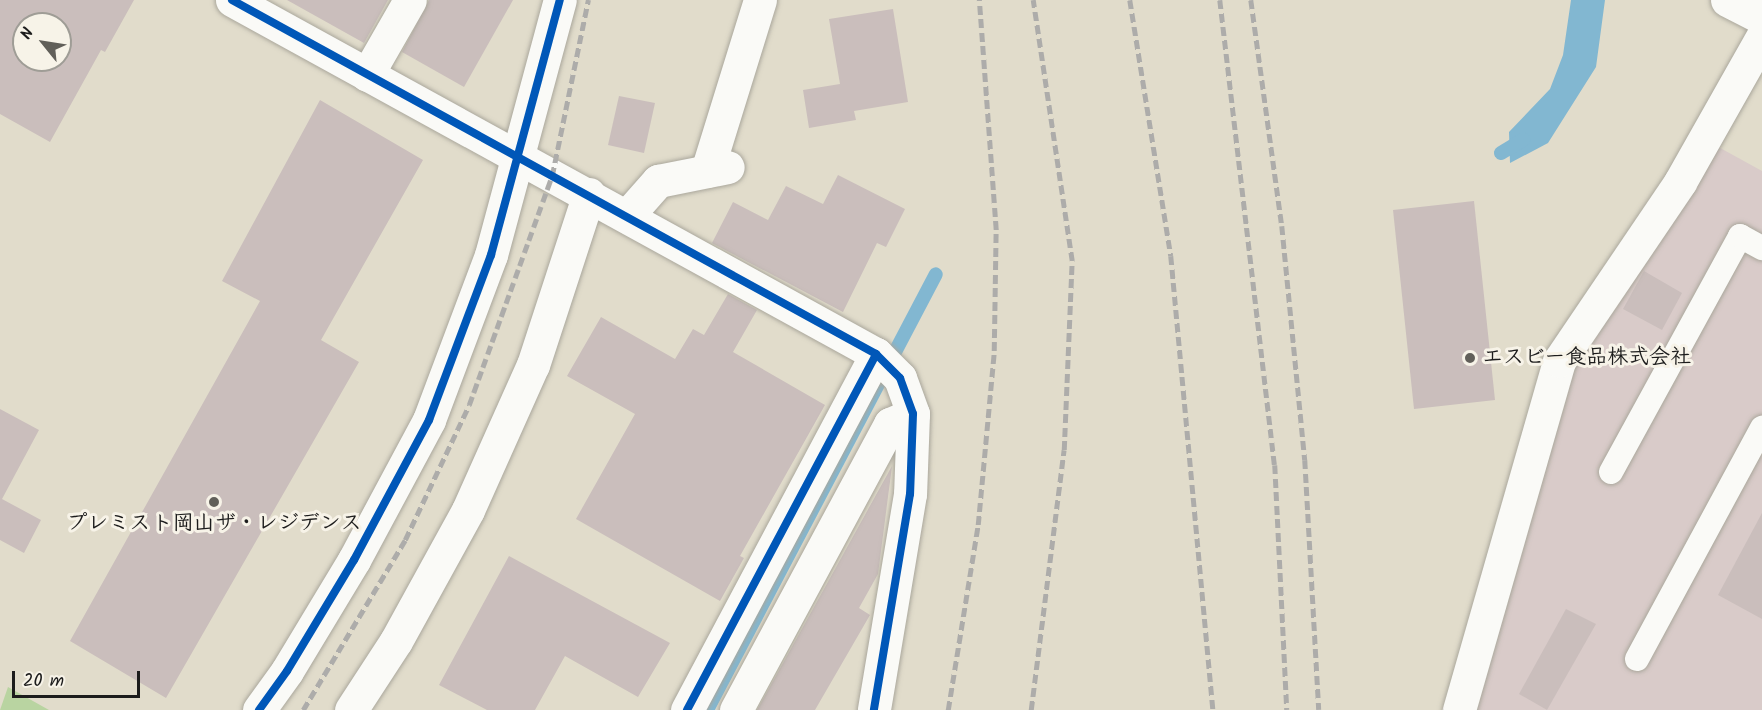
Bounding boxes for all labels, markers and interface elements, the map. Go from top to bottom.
north arrow [12,12,72,72]
text: N [14,23,41,44]
place label: エスビー食品株式会社 [1482,345,1691,371]
marker: エスビー食品株式会社 [1463,351,1477,365]
marker: プレミスト岡山ザ・レジデンス [207,495,221,509]
place label: プレミスト岡山ザ・レジデンス [67,511,361,537]
scale bar [15,659,142,697]
text: 20 m [23,667,64,696]

